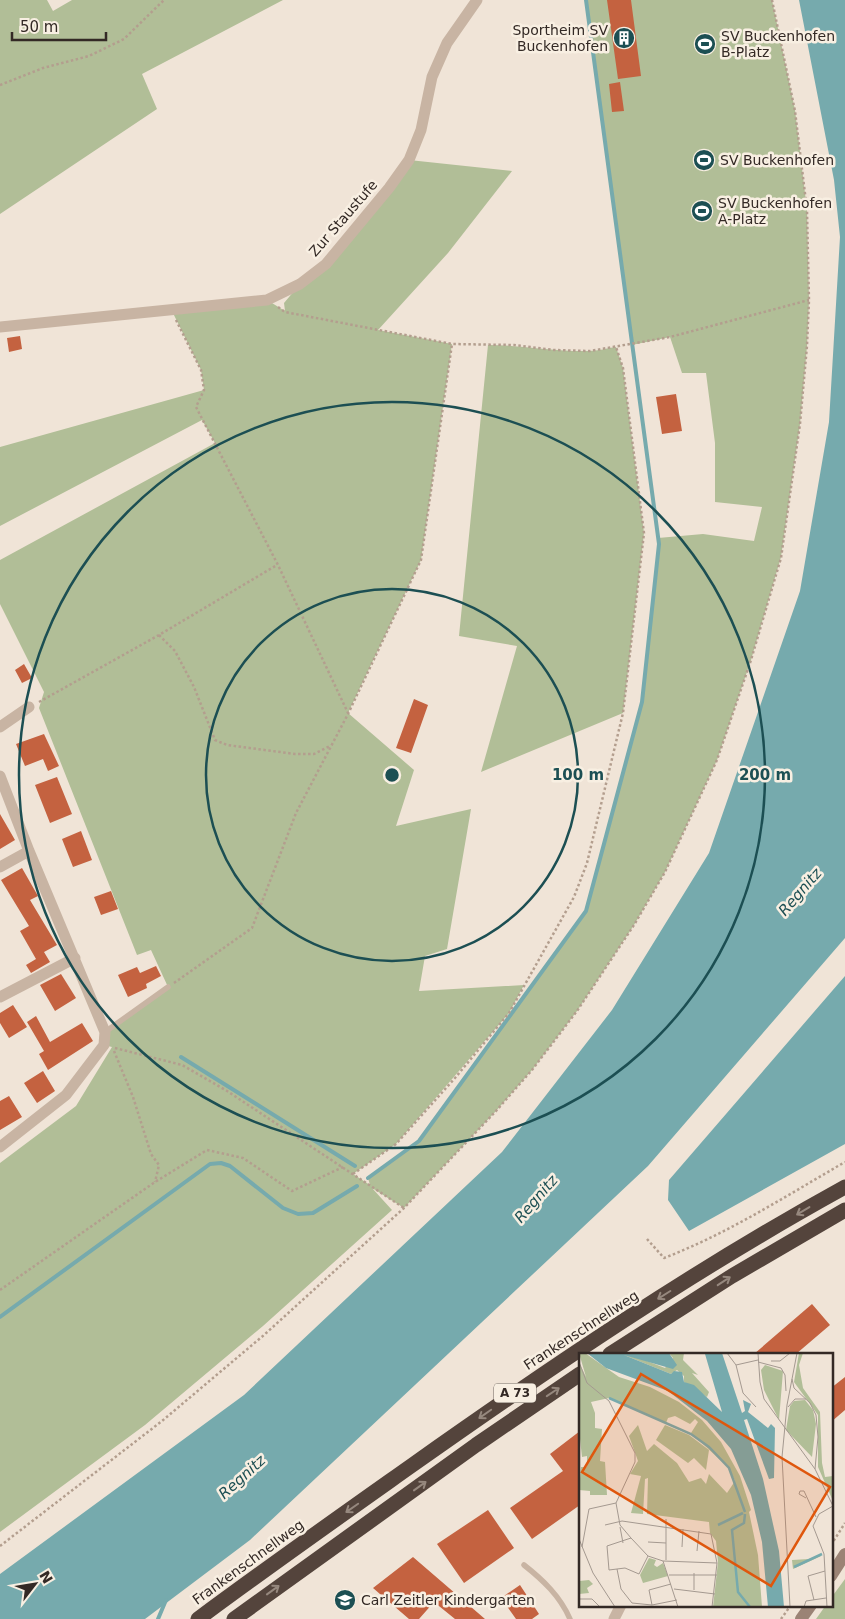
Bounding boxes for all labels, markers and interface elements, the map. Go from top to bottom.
scale bar [12,10,106,42]
text: 50 m [20,18,58,36]
place label: Sportheim SV Buckenhofen [512,22,608,54]
building icon: Sportheim SV Buckenhofen [612,26,636,50]
place label: SV Buckenhofen B-Platz [721,28,835,60]
sports icon: SV Buckenhofen B-Platz [693,32,717,56]
sports icon: SV Buckenhofen [692,148,716,172]
place label: SV Buckenhofen [720,152,834,168]
street label: Zur Staustufe [306,177,380,259]
place label: SV Buckenhofen A-Platz [718,195,832,227]
sports icon: SV Buckenhofen A-Platz [690,199,714,223]
centre of rings [383,766,401,784]
text: 100 m [552,766,604,784]
text: 200 m [739,766,791,784]
water label: Regnitz [775,864,826,919]
water label: Regnitz [511,1171,562,1226]
one-way arrow [796,1207,810,1217]
one-way arrow [717,1275,731,1285]
street label: Frankenschnellweg [521,1287,641,1373]
one-way arrow [657,1291,671,1301]
inset map [579,1353,832,1606]
road number: A 73 [494,1384,536,1402]
one-way arrow [546,1387,560,1397]
one-way arrow [478,1409,492,1419]
water label: Regnitz [215,1451,270,1503]
one-way arrow [412,1480,426,1491]
one-way arrow [345,1503,359,1513]
street label: Frankenschnellweg [189,1516,307,1608]
north arrow [10,1559,60,1609]
text: N [36,1568,56,1586]
one-way arrow [266,1585,279,1596]
school or university icon: Carl Zeitler Kindergarten [333,1588,357,1612]
place label: Carl Zeitler Kindergarten [361,1592,535,1608]

